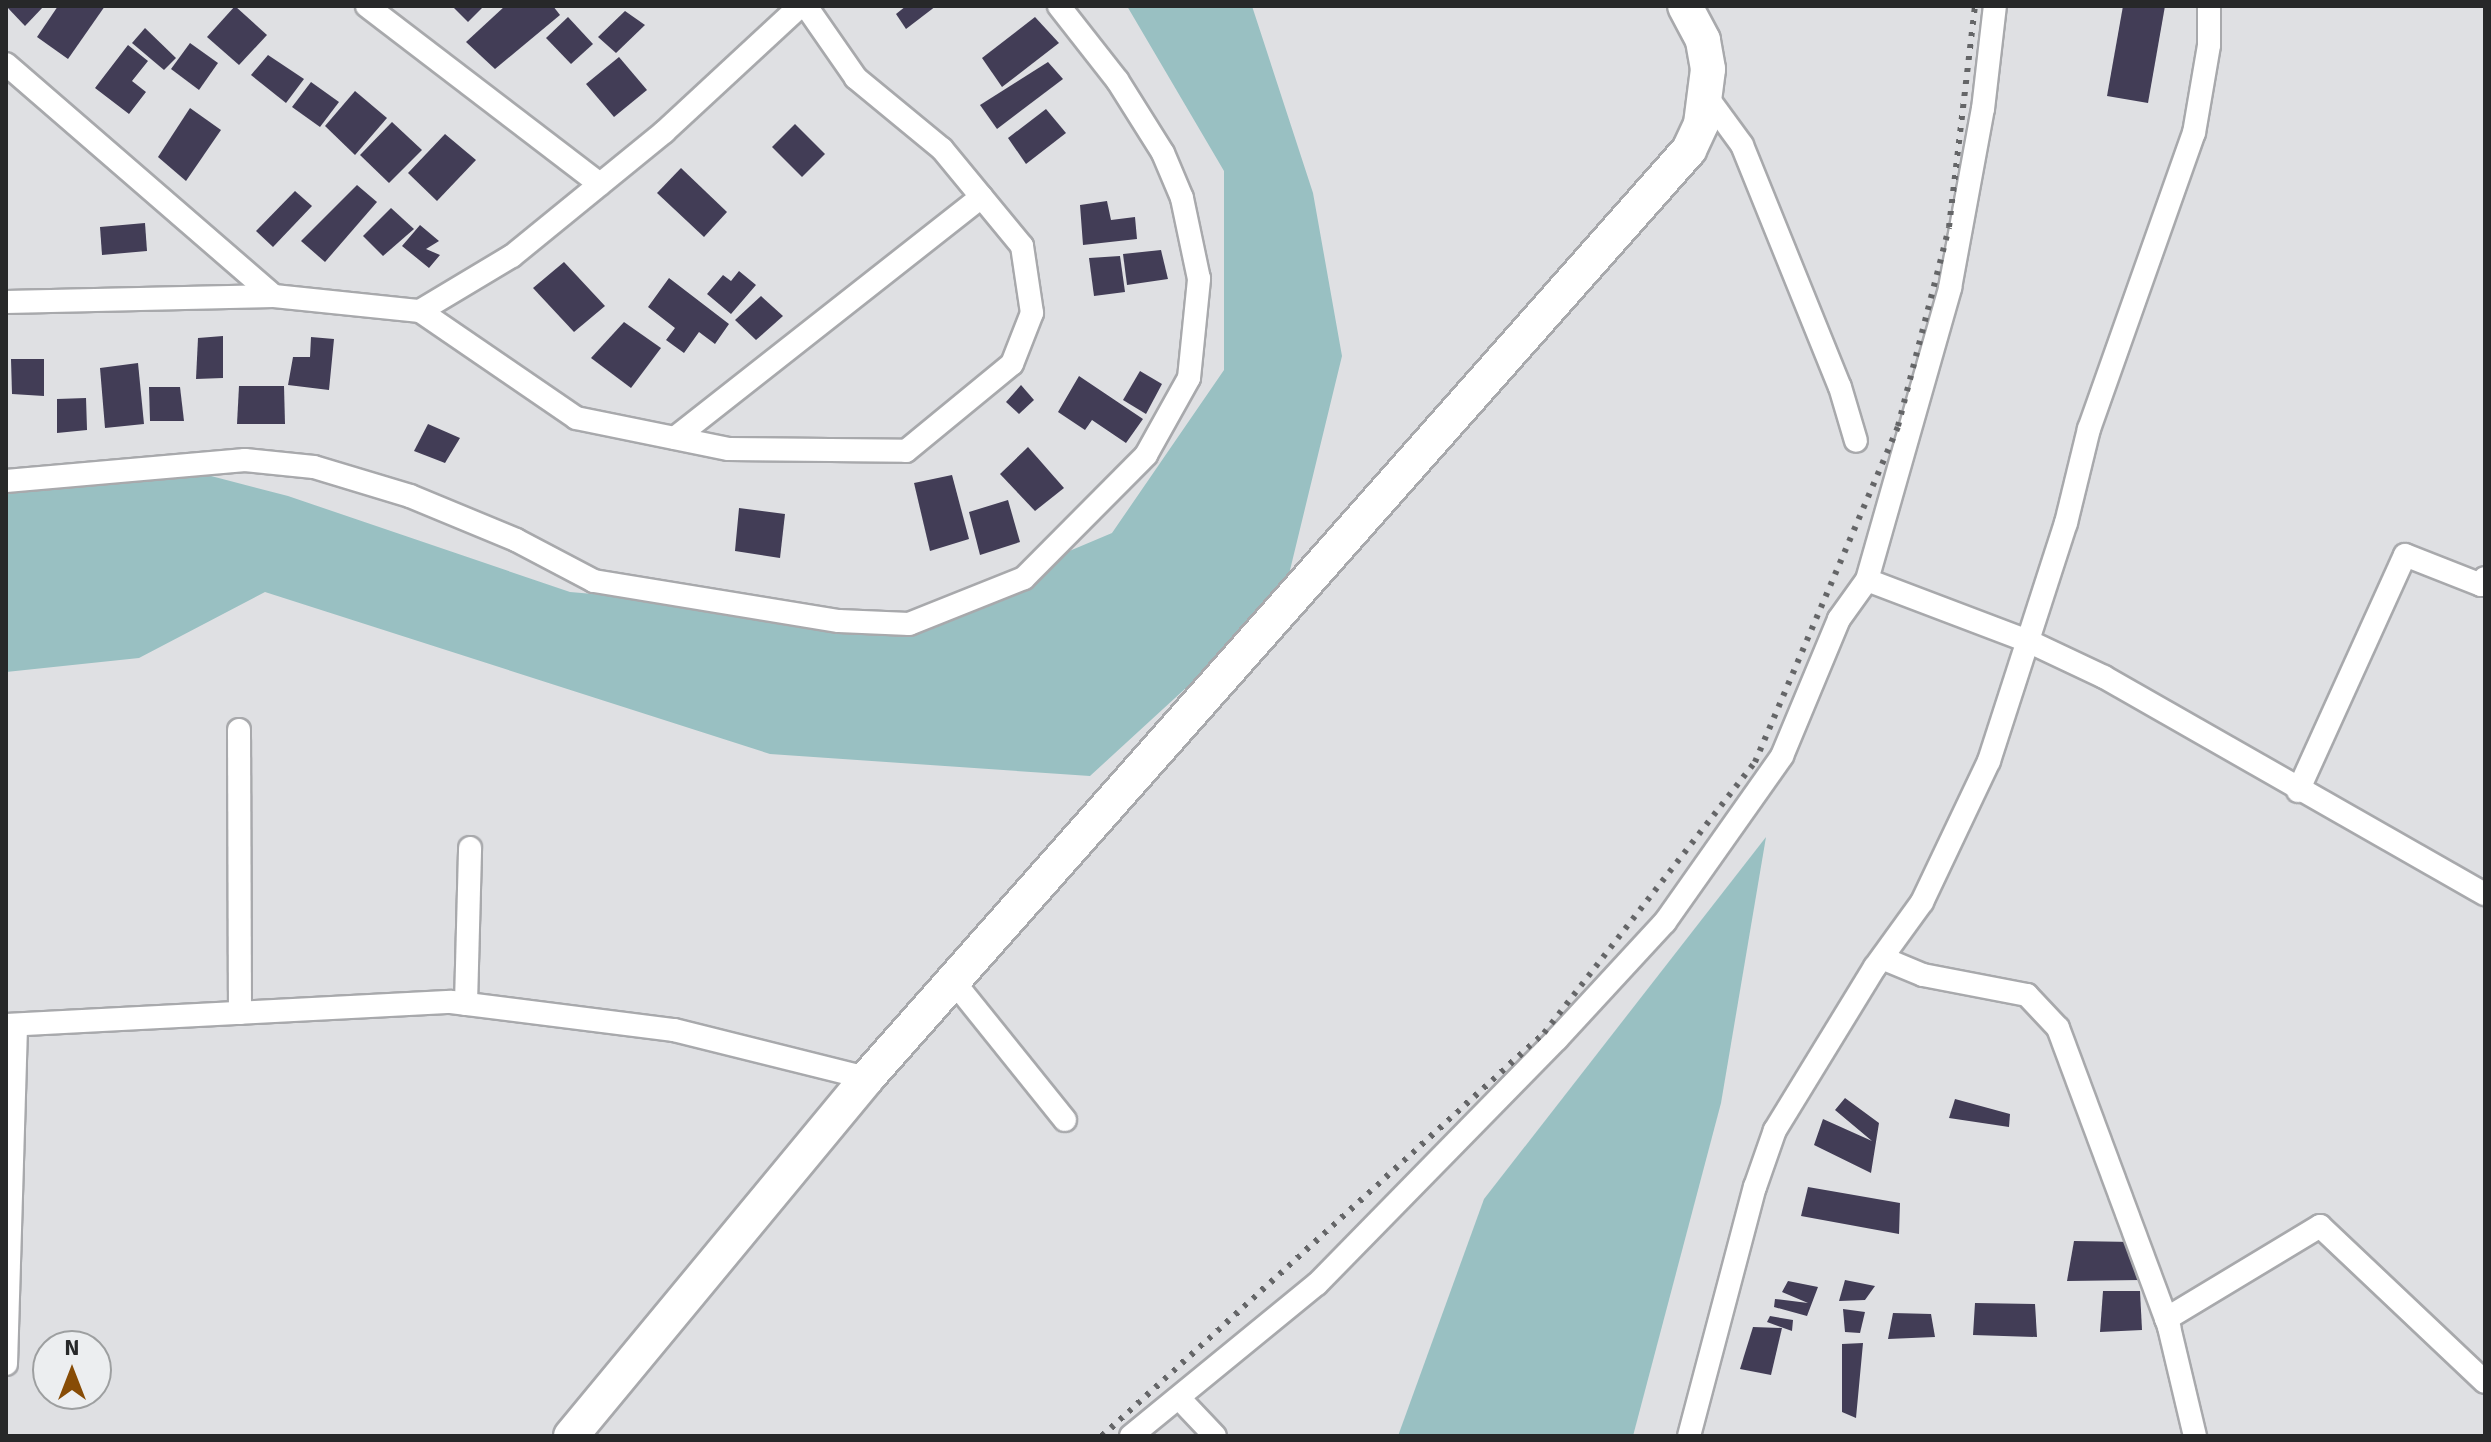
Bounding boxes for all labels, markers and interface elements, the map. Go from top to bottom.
north arrow [32,1330,112,1410]
text: N [64,1334,80,1361]

